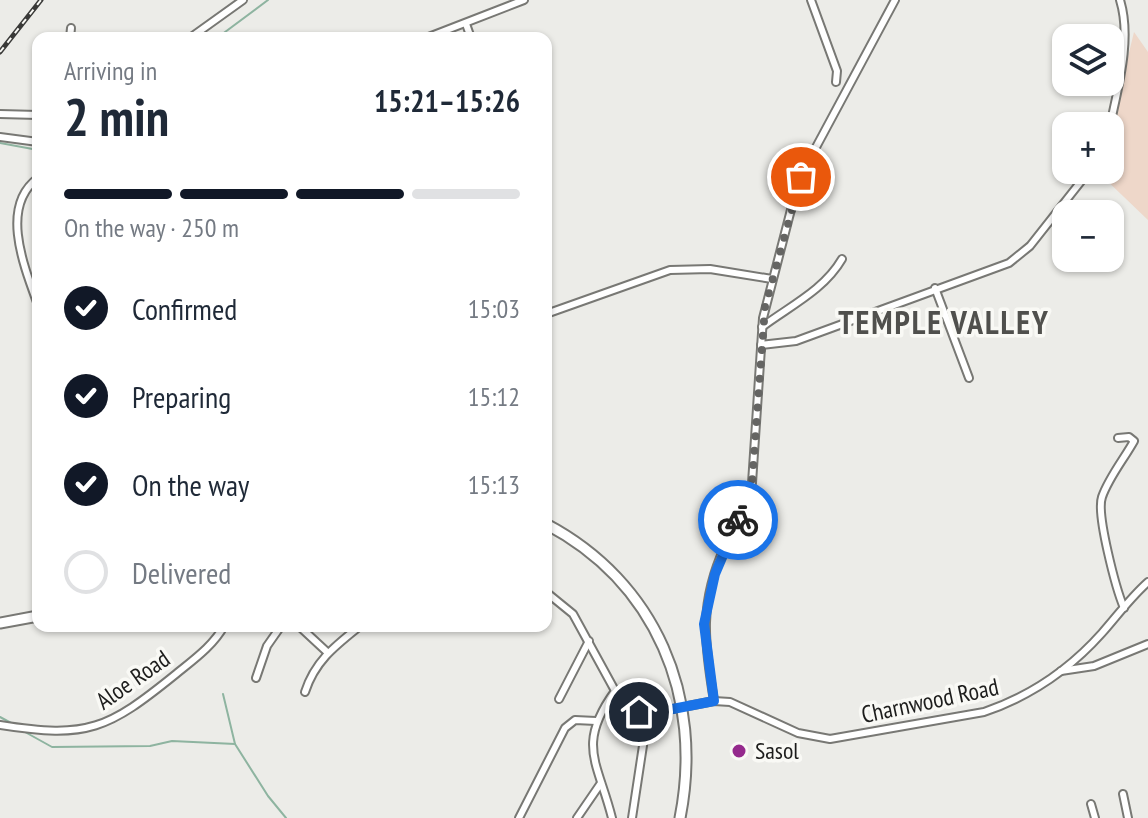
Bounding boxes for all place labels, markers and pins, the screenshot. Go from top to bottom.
pin [767,143,835,211]
pin [605,678,673,746]
place label: Sasol [755,735,799,766]
marker: Sasol [730,742,748,760]

